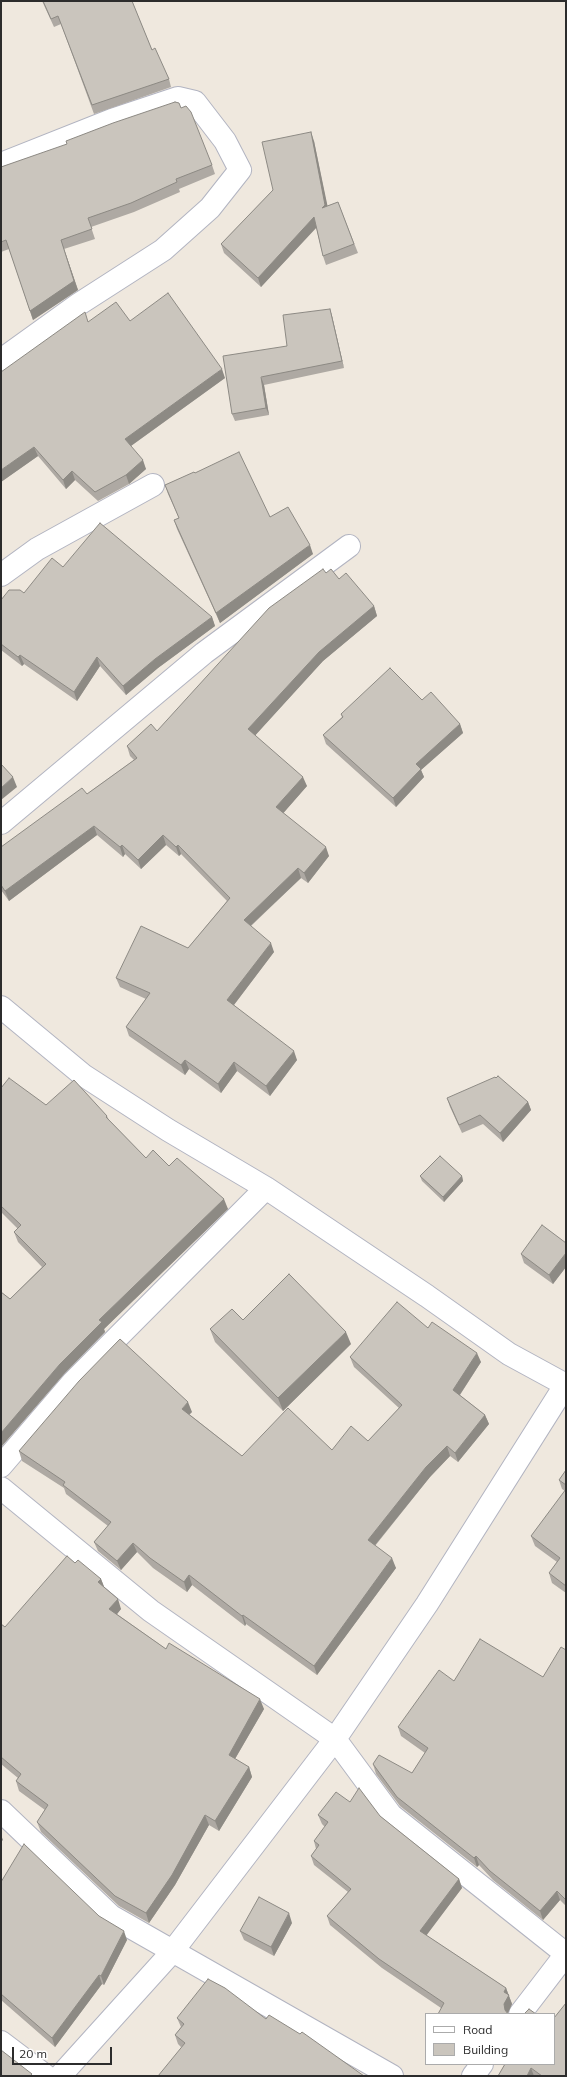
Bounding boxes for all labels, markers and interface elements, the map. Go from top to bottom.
legend [425,2013,555,2065]
text: Road [463,2022,492,2037]
scale bar [14,2039,114,2065]
text: Building [463,2042,508,2057]
text: 20 m [19,2046,47,2061]

